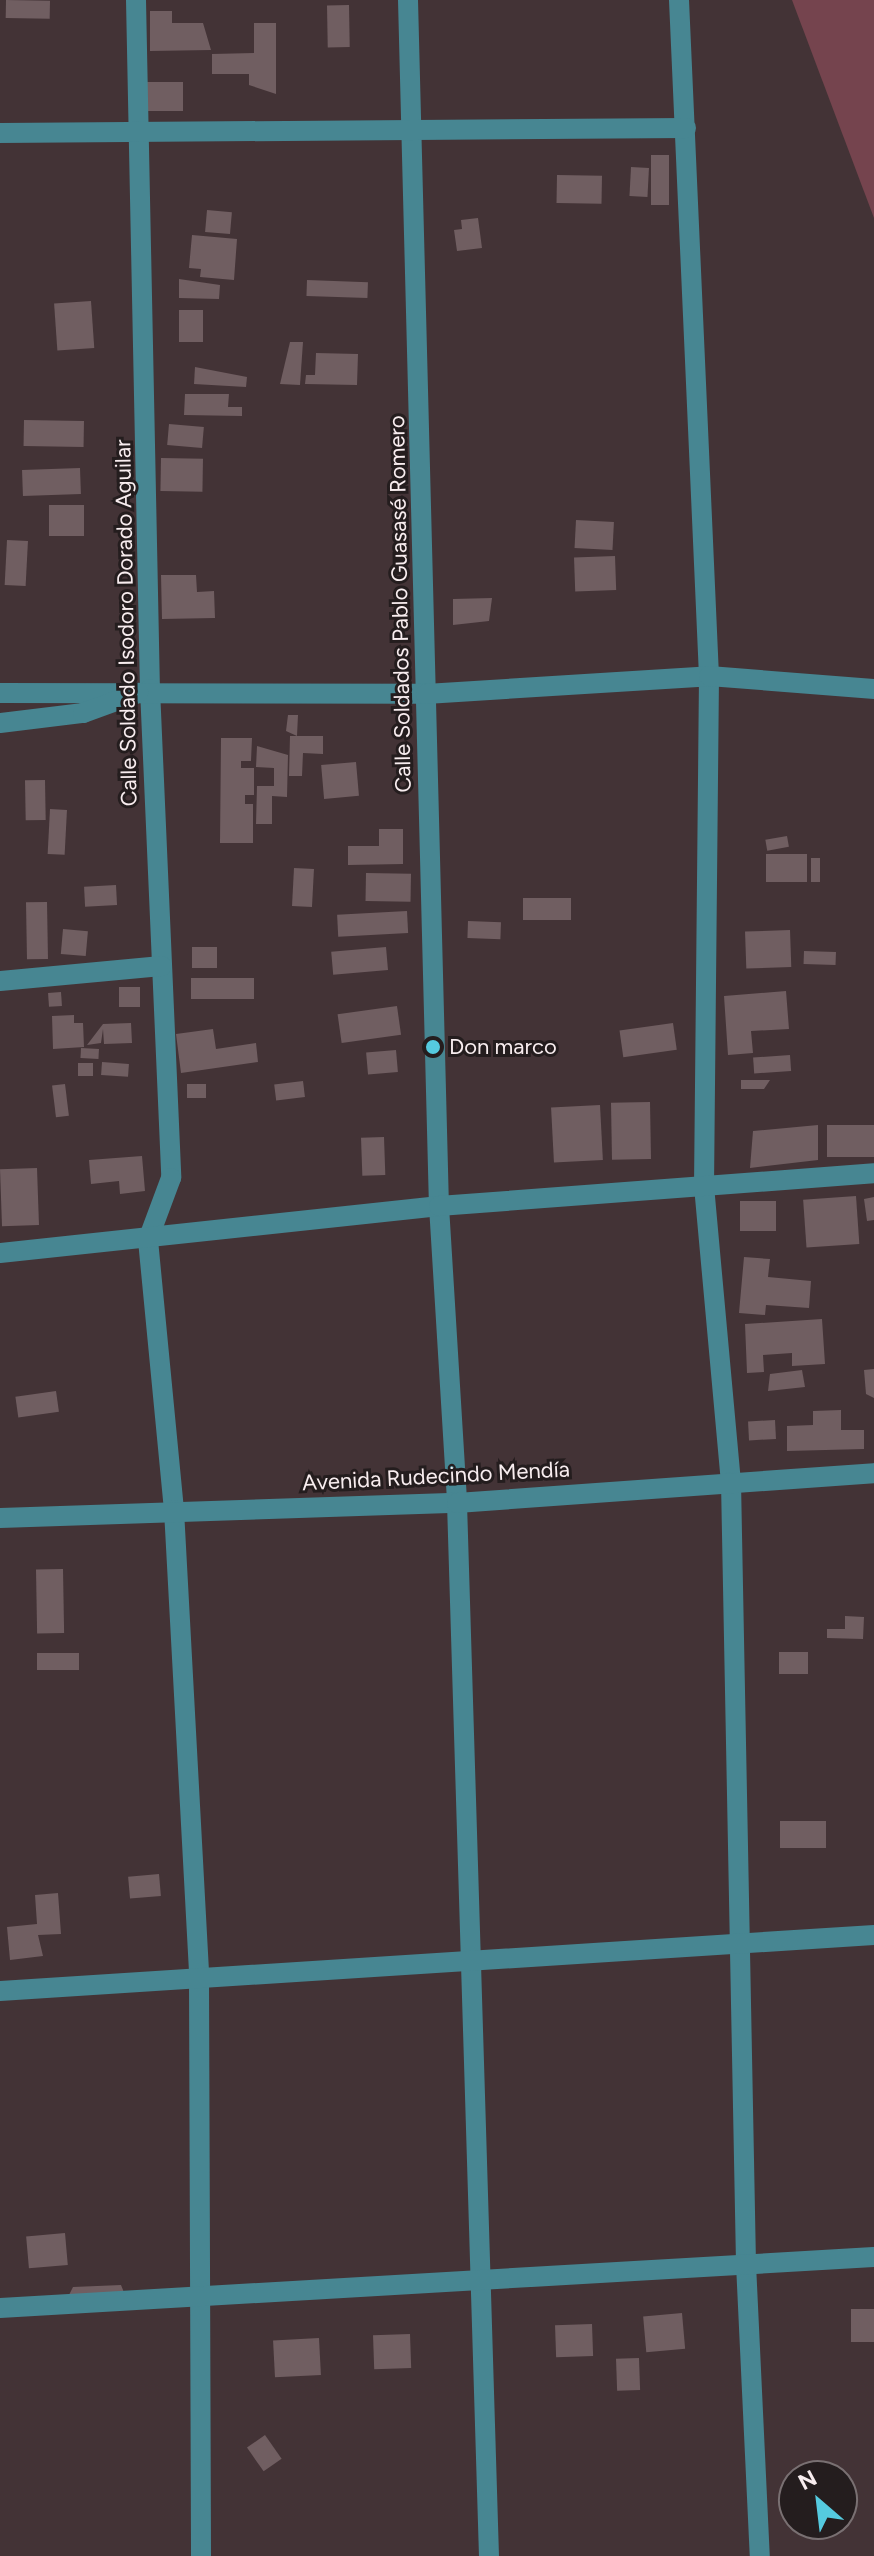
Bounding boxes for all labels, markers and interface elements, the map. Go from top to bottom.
street label: Calle Soldados Pablo Guasasé Romero [384,415,416,793]
street label: Calle Soldado Isodoro Dorado Aguilar [110,439,142,807]
place label: Don marco [449,1034,557,1060]
marker: Don marco [424,1038,442,1056]
street label: Avenida Rudecindo Mendía [301,1456,571,1496]
north arrow [778,2460,858,2540]
text: N [794,2464,821,2496]

